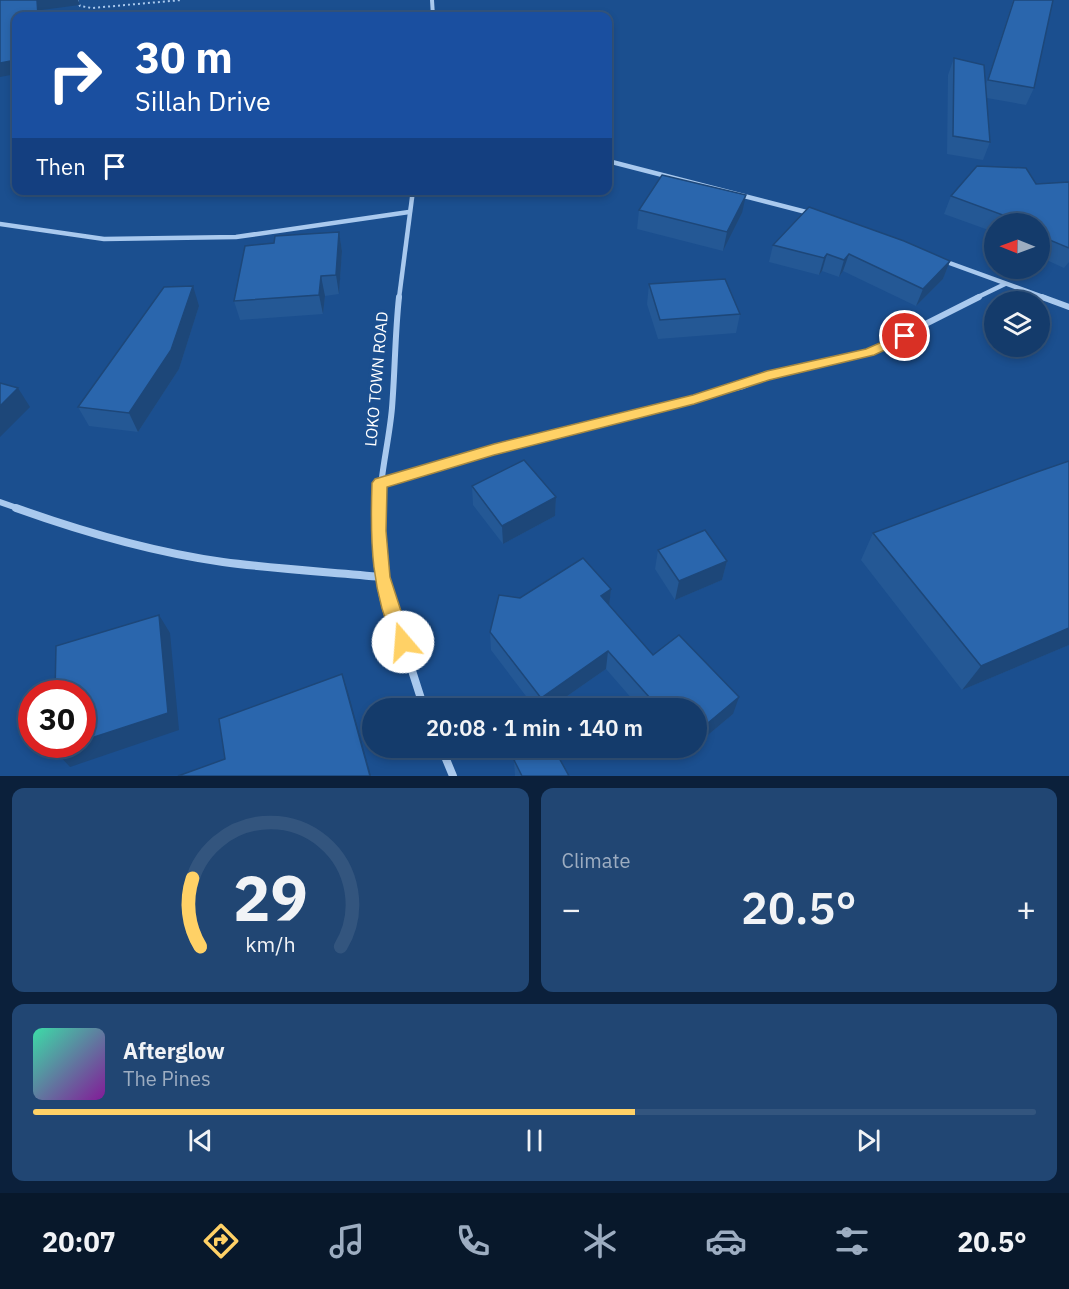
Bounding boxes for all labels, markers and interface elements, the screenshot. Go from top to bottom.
text: 30 m [135,30,233,85]
icon: right [36,36,114,114]
text: Sillah Drive [135,83,271,118]
icon: arrive [98,150,131,183]
text: Then [36,152,86,181]
north arrow [984,213,1050,279]
map controls [984,213,1050,357]
button: layers [984,291,1050,357]
pin [879,310,930,361]
street label: LOKO TOWN ROAD [360,311,392,447]
icon: arrive [888,319,921,352]
position arrow [371,610,435,674]
speed limit sign: 30 [18,680,96,758]
text: 20:08 · 1 min · 140 m [426,713,643,742]
text: Climate [562,847,630,874]
text: 29 [233,857,308,938]
text: 20.5° [741,878,857,936]
text: − [562,887,581,930]
text: + [1016,887,1036,930]
text: km/h [245,930,295,958]
text: Afterglow [123,1036,225,1065]
text: The Pines [123,1065,211,1092]
icon: previous [184,1124,217,1157]
icon: pause [518,1124,551,1157]
icon: next [852,1124,885,1157]
icon: directions [200,1220,242,1262]
icon: music [326,1220,368,1262]
icon: phone [452,1220,494,1262]
icon: climate [579,1220,621,1262]
icon: car [705,1220,747,1262]
icon: filters [831,1220,873,1262]
text: 20:07 [42,1224,116,1259]
text: 20.5° [957,1224,1027,1259]

